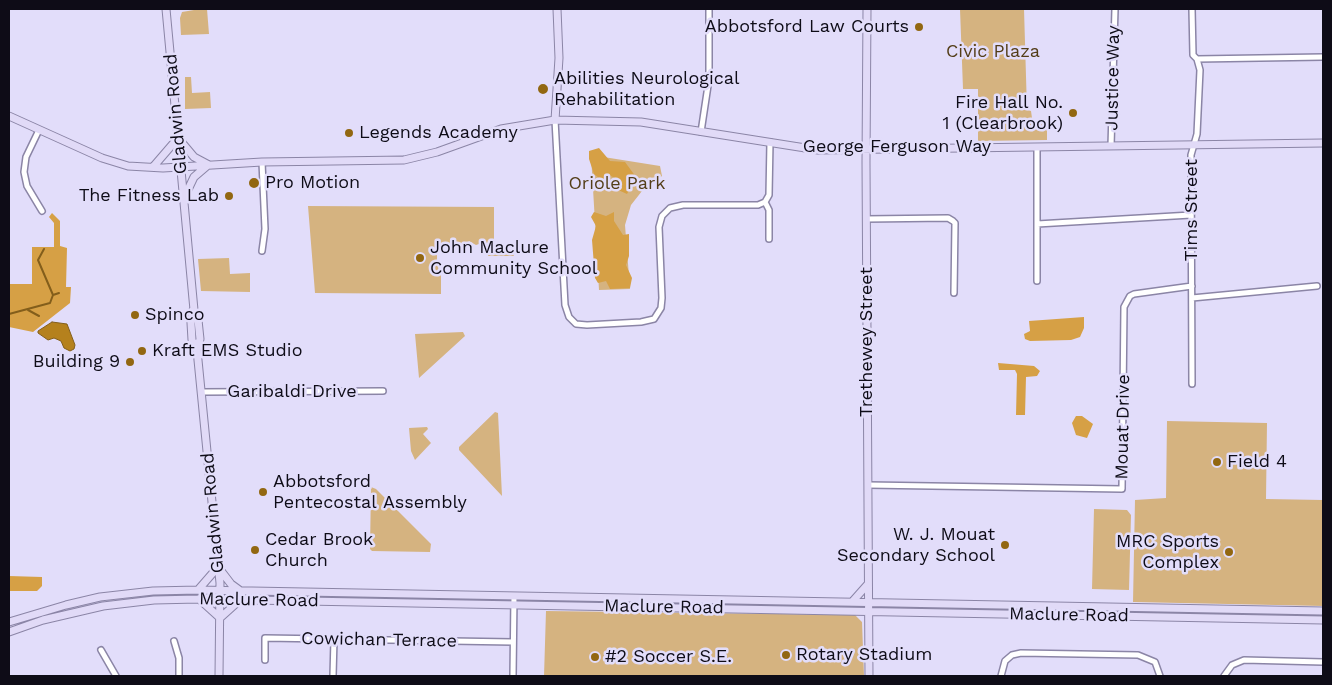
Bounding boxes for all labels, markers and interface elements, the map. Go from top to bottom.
place label: Abbotsford Law Courts [705,16,909,38]
marker: Abbotsford Law Courts [913,21,925,33]
street label: Justice Way [1101,25,1125,131]
park label: Civic Plaza [946,41,1040,63]
street label: Gladwin Road [160,53,192,175]
place label: Abilities Neurological Rehabilitation [554,68,739,110]
marker: Abilities Neurological Rehabilitation [536,82,550,96]
place label: Fire Hall No. 1 (Clearbrook) [942,92,1063,134]
marker: Fire Hall No. 1 (Clearbrook) [1067,107,1079,119]
place label: Legends Academy [359,122,518,144]
marker: Legends Academy [343,127,355,139]
street label: George Ferguson Way [803,136,991,158]
street label: Tims Street [1181,159,1203,261]
place label: Pro Motion [265,172,360,194]
park label: Oriole Park [568,173,666,195]
marker: Pro Motion [247,176,261,190]
place label: The Fitness Lab [79,185,219,207]
marker: The Fitness Lab [223,190,235,202]
place label: John Maclure Community School [430,237,597,280]
marker: John Maclure Community School [414,252,426,264]
street label: Trethewey Street [856,267,878,417]
place label: Spinco [145,304,205,326]
marker: Spinco [129,309,141,321]
place label: Kraft EMS Studio [152,340,302,362]
marker: Kraft EMS Studio [136,345,148,357]
place label: Building 9 [33,351,120,373]
marker: Building 9 [124,356,136,368]
street label: Mouat Drive [1111,374,1135,480]
street label: Garibaldi Drive [227,381,357,403]
place label: Field 4 [1227,451,1287,473]
street label: Gladwin Road [197,452,229,574]
marker: Field 4 [1211,456,1223,468]
place label: Abbotsford Pentecostal Assembly [273,471,467,514]
marker: Abbotsford Pentecostal Assembly [257,486,269,498]
place label: W. J. Mouat Secondary School [837,524,995,566]
place label: Cedar Brook Church [265,529,373,572]
place label: MRC Sports Complex [1116,531,1219,574]
marker: W. J. Mouat Secondary School [999,539,1011,551]
marker: Cedar Brook Church [249,544,261,556]
marker: MRC Sports Complex [1223,546,1235,558]
street label: Maclure Road [199,588,319,612]
street label: Maclure Road [604,595,724,619]
street label: Maclure Road [1009,603,1129,627]
street label: Cowichan Terrace [301,628,457,652]
place label: Rotary Stadium [796,644,932,666]
place label: #2 Soccer S.E. [605,646,732,668]
marker: Rotary Stadium [780,649,792,661]
marker: #2 Soccer S.E. [589,651,601,663]

